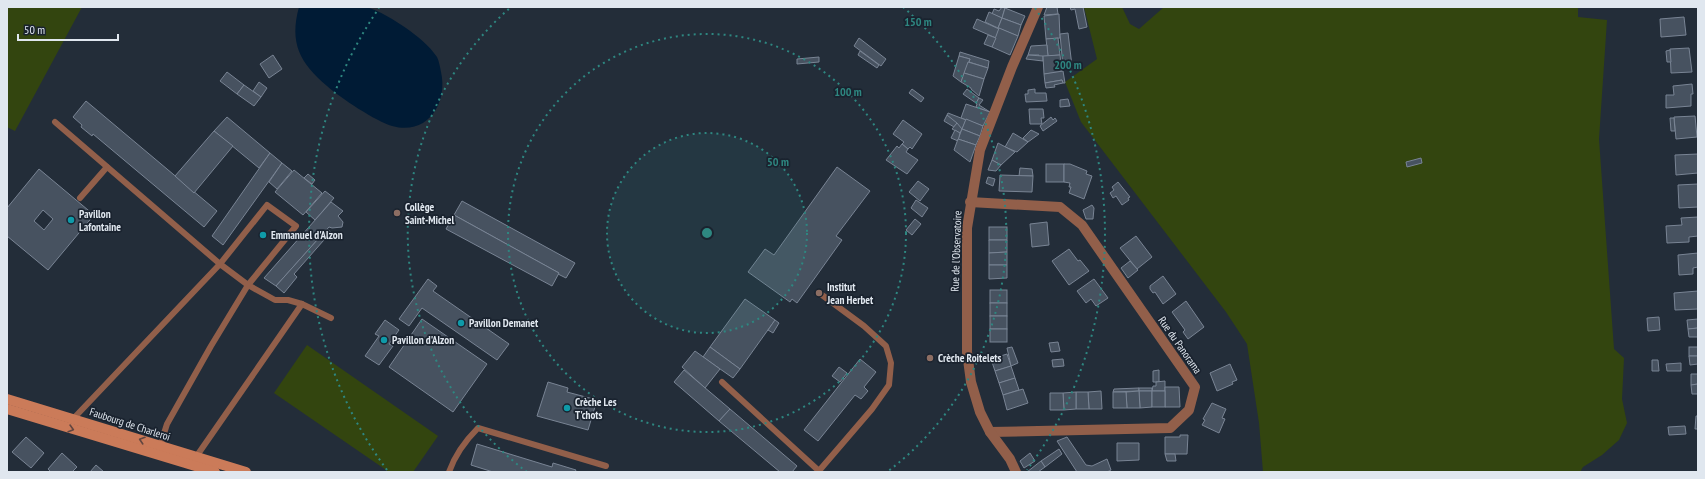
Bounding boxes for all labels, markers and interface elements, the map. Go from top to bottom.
text: 150 m [904,14,932,29]
scale bar [18,16,118,42]
text: 50 m [24,22,45,37]
text: 200 m [1054,57,1082,72]
text: 100 m [834,84,862,99]
text: 50 m [767,154,789,169]
place label: Collège Saint-Michel [405,200,454,227]
place label: Pavillon Lafontaine [79,207,121,234]
marker: Collège Saint-Michel [392,208,402,218]
street label: Rue de l'Observatoire [948,210,964,292]
marker: Pavillon Lafontaine [66,215,76,225]
centre of rings [700,226,714,240]
place label: Emmanuel d'Alzon [271,228,343,242]
marker: Emmanuel d'Alzon [258,230,268,240]
place label: Institut Jean Herbet [826,280,874,307]
marker: Institut Jean Herbet [814,288,824,298]
street label: Rue du Panorama [1155,314,1205,376]
place label: Pavillon Demanet [469,316,539,330]
marker: Pavillon Demanet [456,318,466,328]
place label: Pavillon d'Alzon [392,333,454,347]
marker: Pavillon d'Alzon [379,335,389,345]
place label: Crèche Roitelets [938,351,1002,365]
marker: Crèche Roitelets [925,353,935,363]
place label: Crèche Les T'chots [575,395,617,422]
marker: Crèche Les T'chots [562,403,572,413]
street label: Faubourg de Charleroi [88,404,172,444]
one-way arrow [67,424,74,433]
one-way arrow [138,436,145,445]

